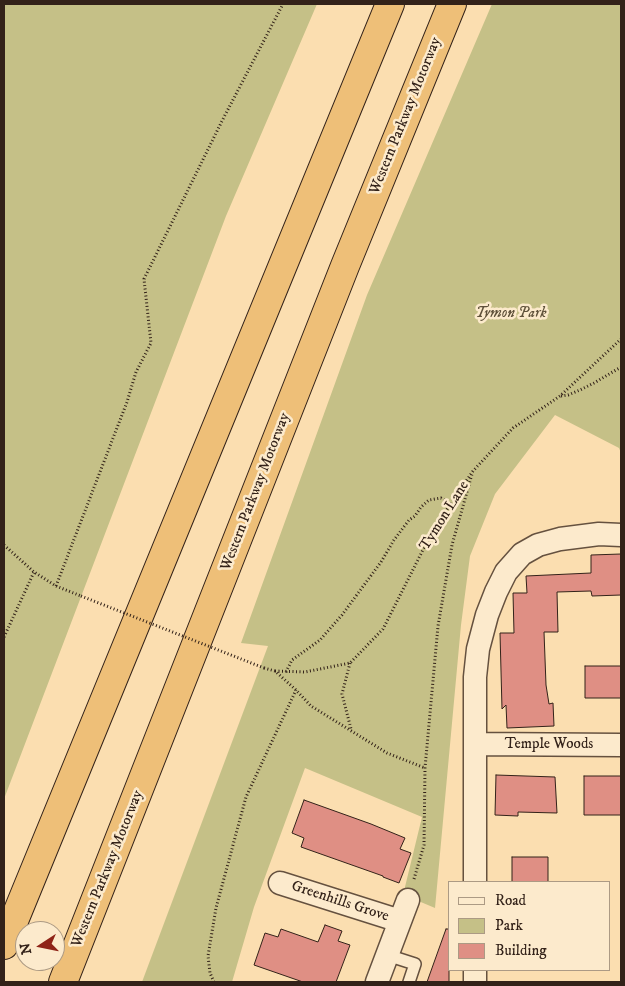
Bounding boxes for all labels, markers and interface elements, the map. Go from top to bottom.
street label: Western Parkway Motorway [366,35,446,197]
park label: Tymon Park [475,305,547,323]
street label: Western Parkway Motorway [218,411,294,573]
street label: Tymon Lane [417,478,473,554]
street label: Temple Woods [505,736,593,754]
street label: Western Parkway Motorway [68,788,148,950]
street label: Greenhills Grove [289,878,391,926]
legend [448,881,610,971]
text: Road [495,891,526,910]
text: Park [495,916,523,935]
north arrow [15,921,65,971]
text: N [16,941,36,956]
text: Building [495,941,547,960]

